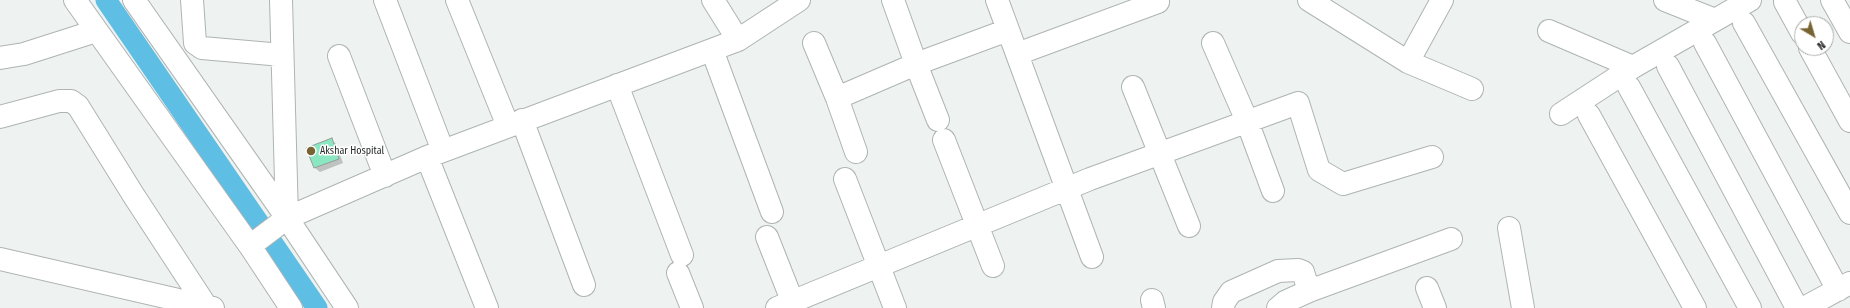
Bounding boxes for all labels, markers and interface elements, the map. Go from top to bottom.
north arrow [1794,16,1834,56]
text: N [1814,38,1828,52]
marker: Akshar Hospital [305,145,317,157]
place label: Akshar Hospital [320,145,384,157]

